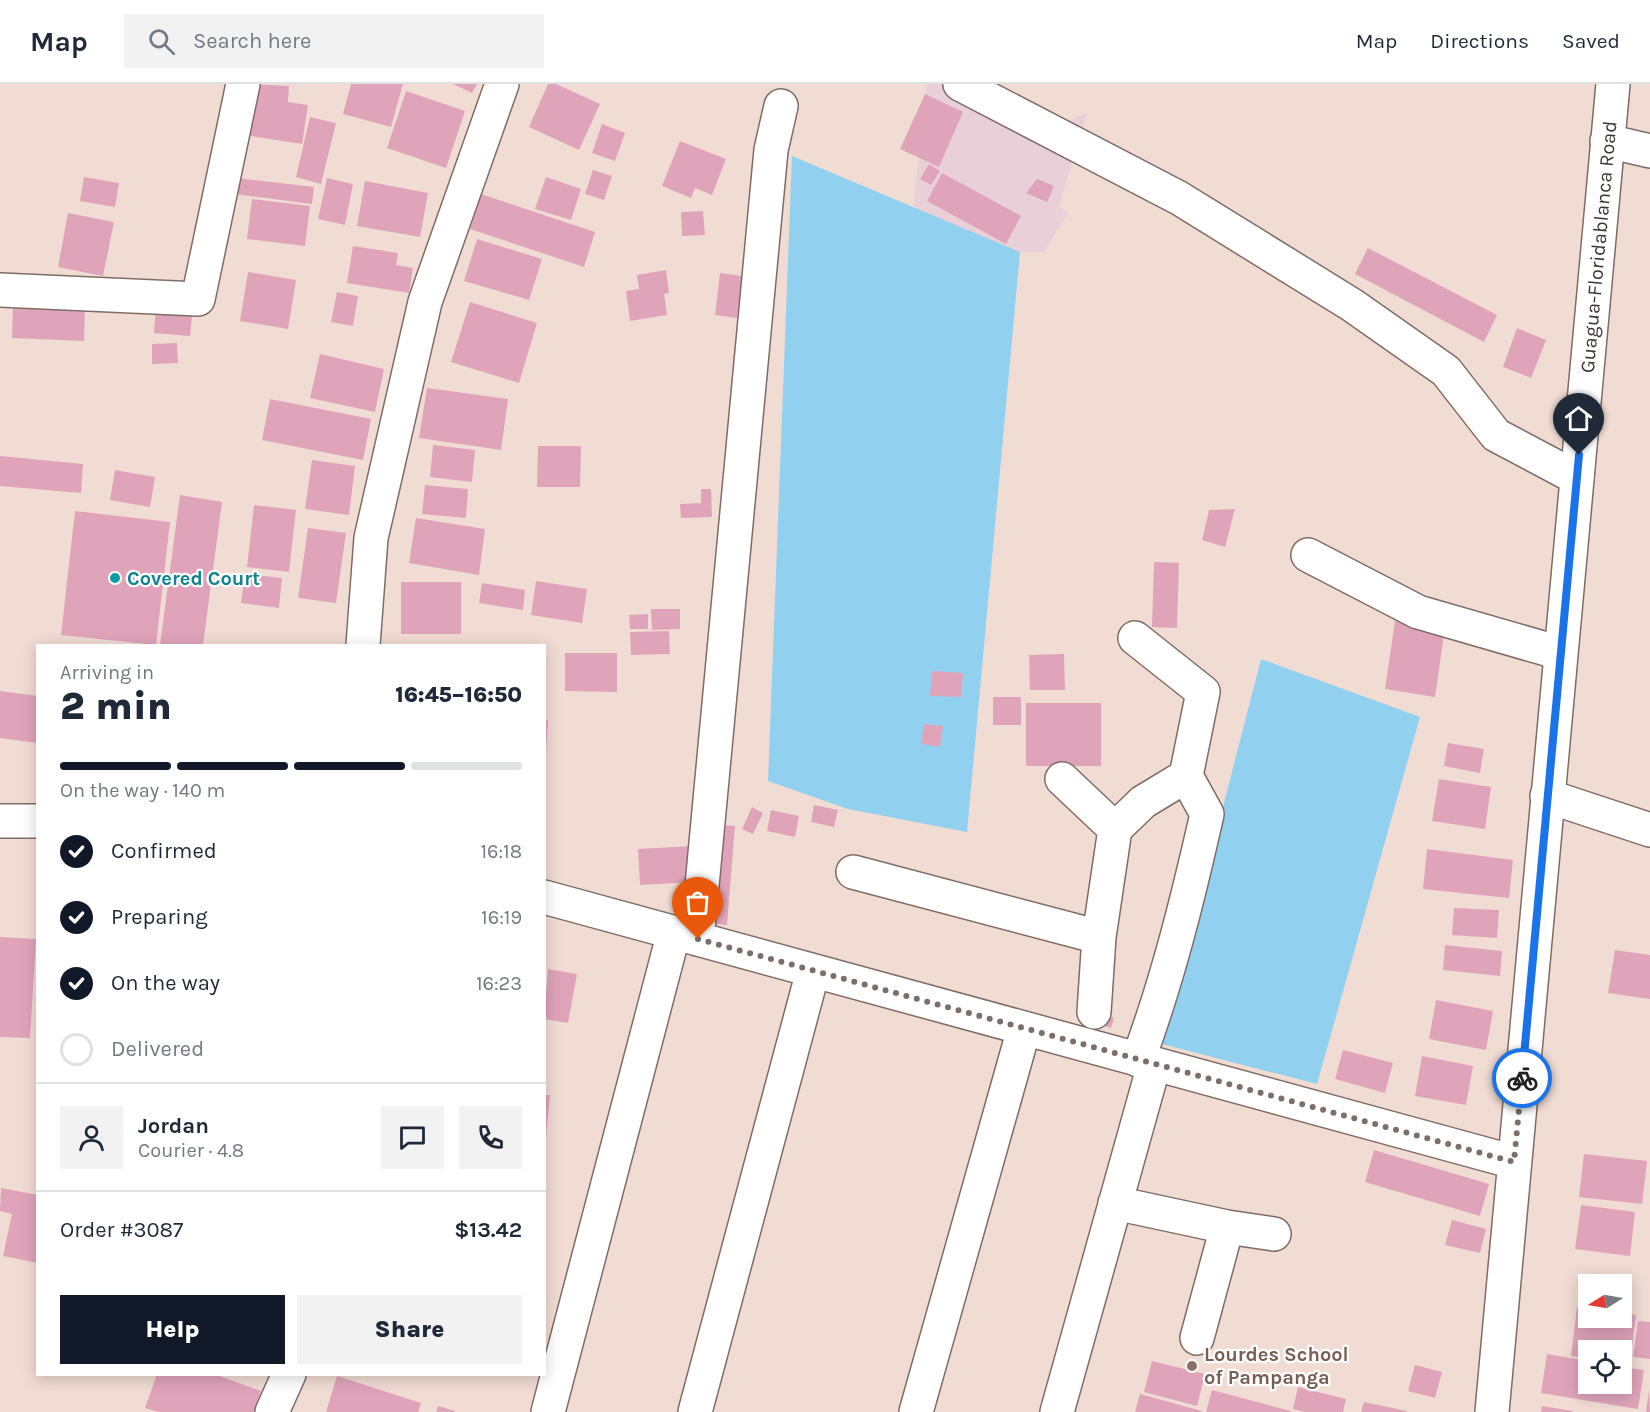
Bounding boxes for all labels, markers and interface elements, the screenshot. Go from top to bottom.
search box [124,14,544,68]
text: Map [30,25,88,58]
icon: search [145,25,178,58]
text: Search here [193,28,311,54]
text: Map [1356,29,1397,53]
text: Directions [1430,29,1529,53]
text: Saved [1562,29,1620,53]
street label: Guagua-Floridablanca Road [1576,120,1622,374]
pin [1553,393,1604,455]
icon: home [1562,402,1595,435]
place label: Covered Court [127,567,260,590]
marker: Covered Court [108,571,122,585]
text: Arriving in [60,661,154,684]
text: 16:45–16:50 [395,682,522,708]
text: 2 min [60,683,172,729]
text: On the way · 140 m [60,779,225,802]
icon: check [60,835,93,868]
text: Confirmed [111,838,217,864]
text: 16:18 [480,840,522,863]
pin [672,877,723,939]
icon: bag [681,886,714,919]
icon: check [60,901,93,934]
text: Preparing [111,904,208,930]
text: 16:19 [481,906,522,929]
icon: check [60,967,93,1000]
text: On the way [111,970,220,996]
text: 16:23 [476,972,522,995]
text: Delivered [111,1036,204,1062]
courier [1492,1048,1552,1108]
icon: bike [1506,1062,1539,1095]
button: person [60,1106,123,1169]
button: chat [381,1106,444,1169]
button: phone [459,1106,522,1169]
text: Jordan [138,1113,209,1139]
text: Courier · 4.8 [138,1139,244,1162]
text: Order #3087 [60,1217,183,1243]
text: $13.42 [454,1217,522,1243]
north arrow [1578,1274,1632,1328]
map controls [1578,1274,1632,1394]
button: Help [60,1295,285,1364]
button: Share [297,1295,522,1364]
button: locate [1578,1340,1632,1394]
place label: Lourdes School of Pampanga [1204,1343,1349,1389]
marker: Lourdes School of Pampanga [1185,1359,1199,1373]

